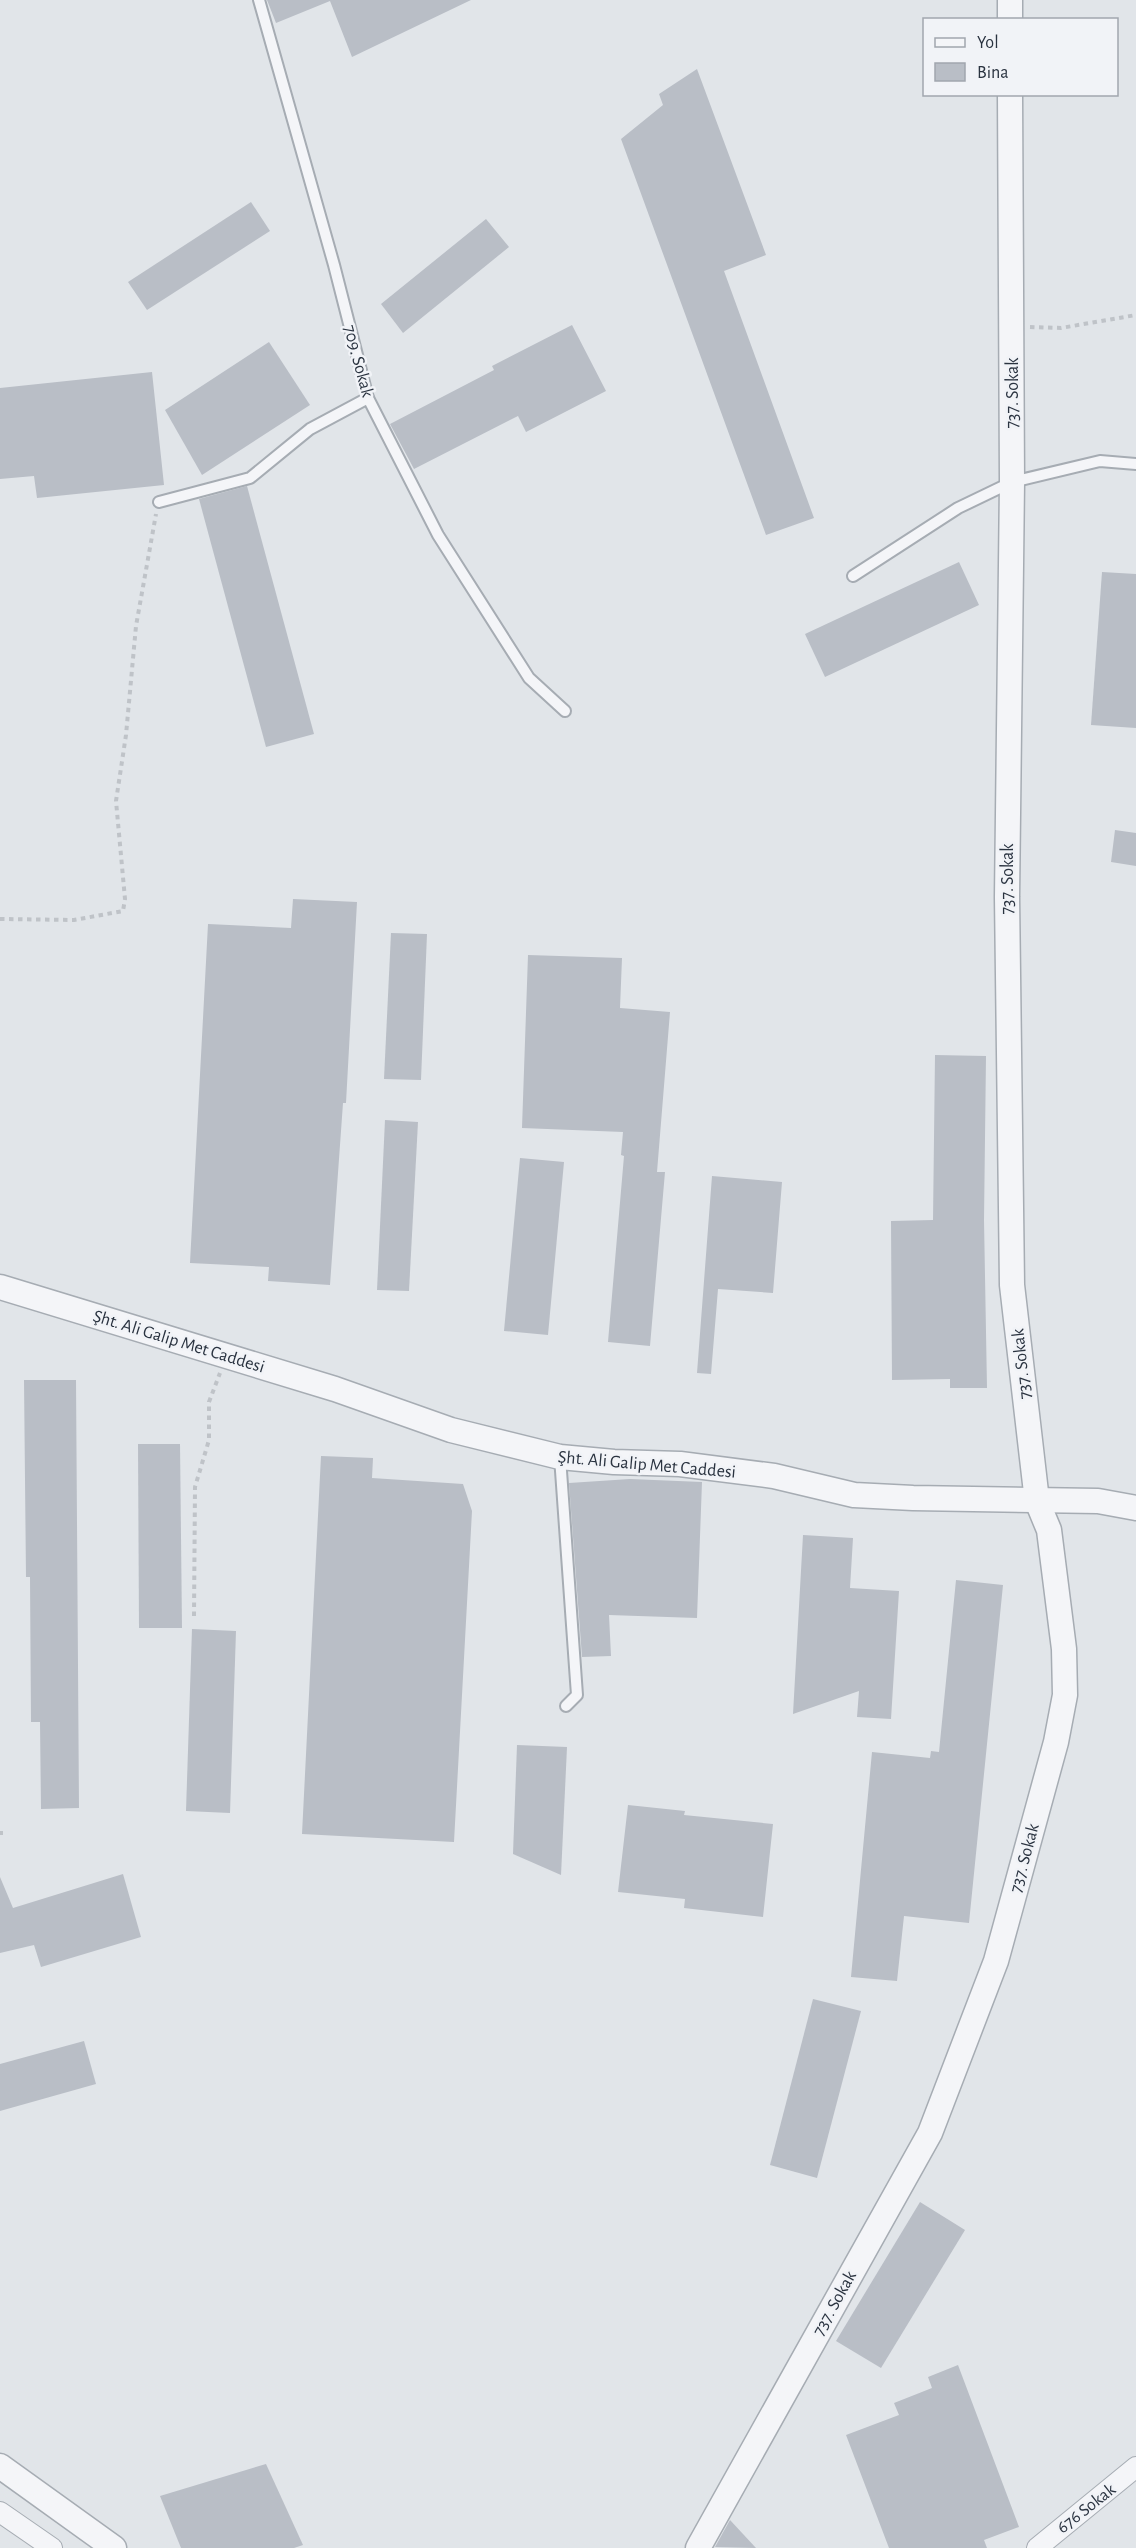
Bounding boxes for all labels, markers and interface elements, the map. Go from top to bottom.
legend [923,18,1118,96]
text: Yol [977,34,999,52]
text: Bina [977,64,1009,82]
street label: 709. Sokak [340,323,376,400]
street label: 737. Sokak [1004,357,1022,428]
street label: 737. Sokak [999,843,1017,914]
street label: Şht. Ali Galip Met Caddesi [91,1307,267,1377]
street label: 737. Sokak [1009,1327,1035,1400]
street label: Şht. Ali Galip Met Caddesi [557,1448,737,1482]
street label: 737. Sokak [1007,1821,1043,1895]
street label: 737. Sokak [810,2267,860,2339]
street label: 676 Sokak [1054,2480,1120,2537]

